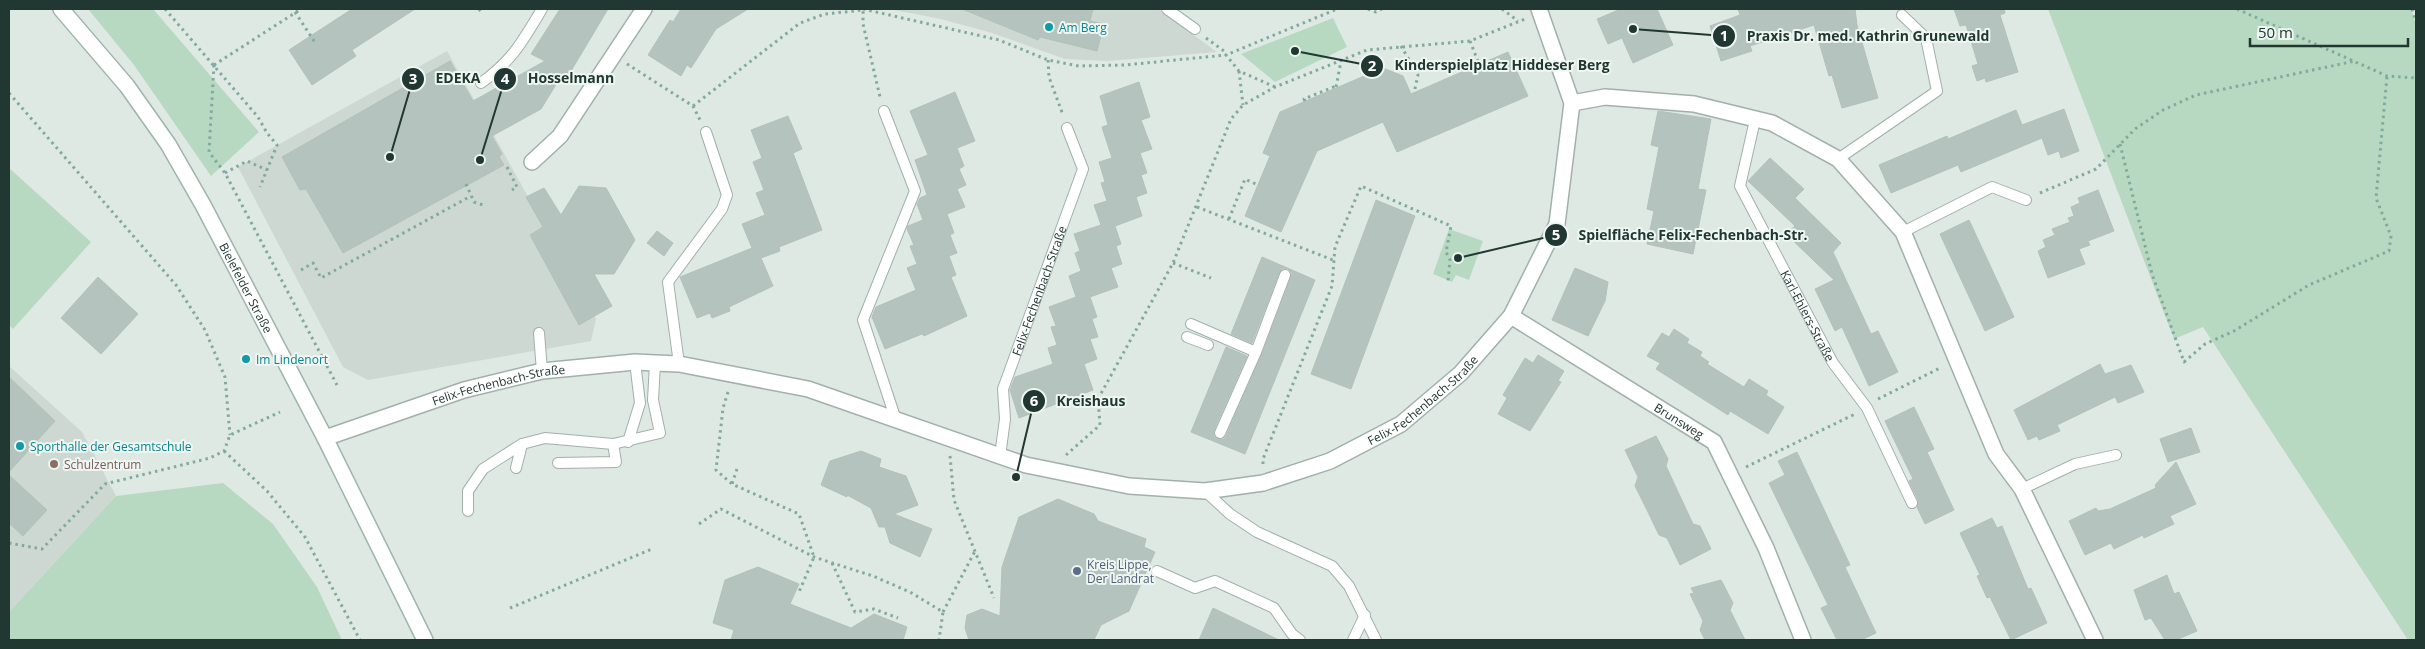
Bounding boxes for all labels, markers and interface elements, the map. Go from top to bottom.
scale bar [2250,15,2408,47]
place label: Am Berg [1059,19,1107,36]
marker: Am Berg [1043,21,1055,33]
callout: Praxis Dr. med. Kathrin Grunewald [1711,21,1999,50]
text: 50 m [2258,22,2293,42]
text: 1 [1720,25,1728,45]
text: Praxis Dr. med. Kathrin Grunewald [1747,26,1989,45]
callout: Kinderspielplatz Hiddeser Berg [1359,51,1620,80]
text: 2 [1368,55,1377,75]
text: Kinderspielplatz Hiddeser Berg [1394,55,1610,74]
callout: EDEKA [400,64,490,93]
callout: Hosselmann [492,64,624,93]
text: 3 [409,68,417,88]
text: EDEKA [435,68,481,87]
text: 4 [501,68,510,88]
text: Hosselmann [528,68,614,87]
callout: Spielfläche Felix-Fechenbach-Str. [1544,220,1818,249]
street label: Felix-Fechenbach-Straße [1007,223,1070,358]
text: 5 [1552,224,1560,244]
text: Spielfläche Felix-Fechenbach-Str. [1578,225,1808,244]
street label: Bielefelder Straße [216,239,277,336]
street label: Karl-Ehlers-Straße [1777,267,1839,364]
place label: Im Lindenort [256,351,328,368]
street label: Felix-Fechenbach-Straße [1364,351,1482,449]
marker: Im Lindenort [240,353,252,365]
street label: Felix-Fechenbach-Straße [429,360,566,409]
callout: Kreishaus [1021,386,1135,415]
text: 6 [1030,390,1039,410]
text: Kreishaus [1057,391,1126,410]
street label: Brunsweg [1651,399,1708,443]
place label: Sporthalle der Gesamtschule [30,438,192,455]
marker: Sporthalle der Gesamtschule [14,440,26,452]
place label: Schulzentrum [64,456,141,473]
marker: Schulzentrum [48,458,60,470]
place label: Kreis Lippe, Der Landrat [1087,556,1154,587]
marker: Kreis Lippe, Der Landrat [1071,565,1083,577]

